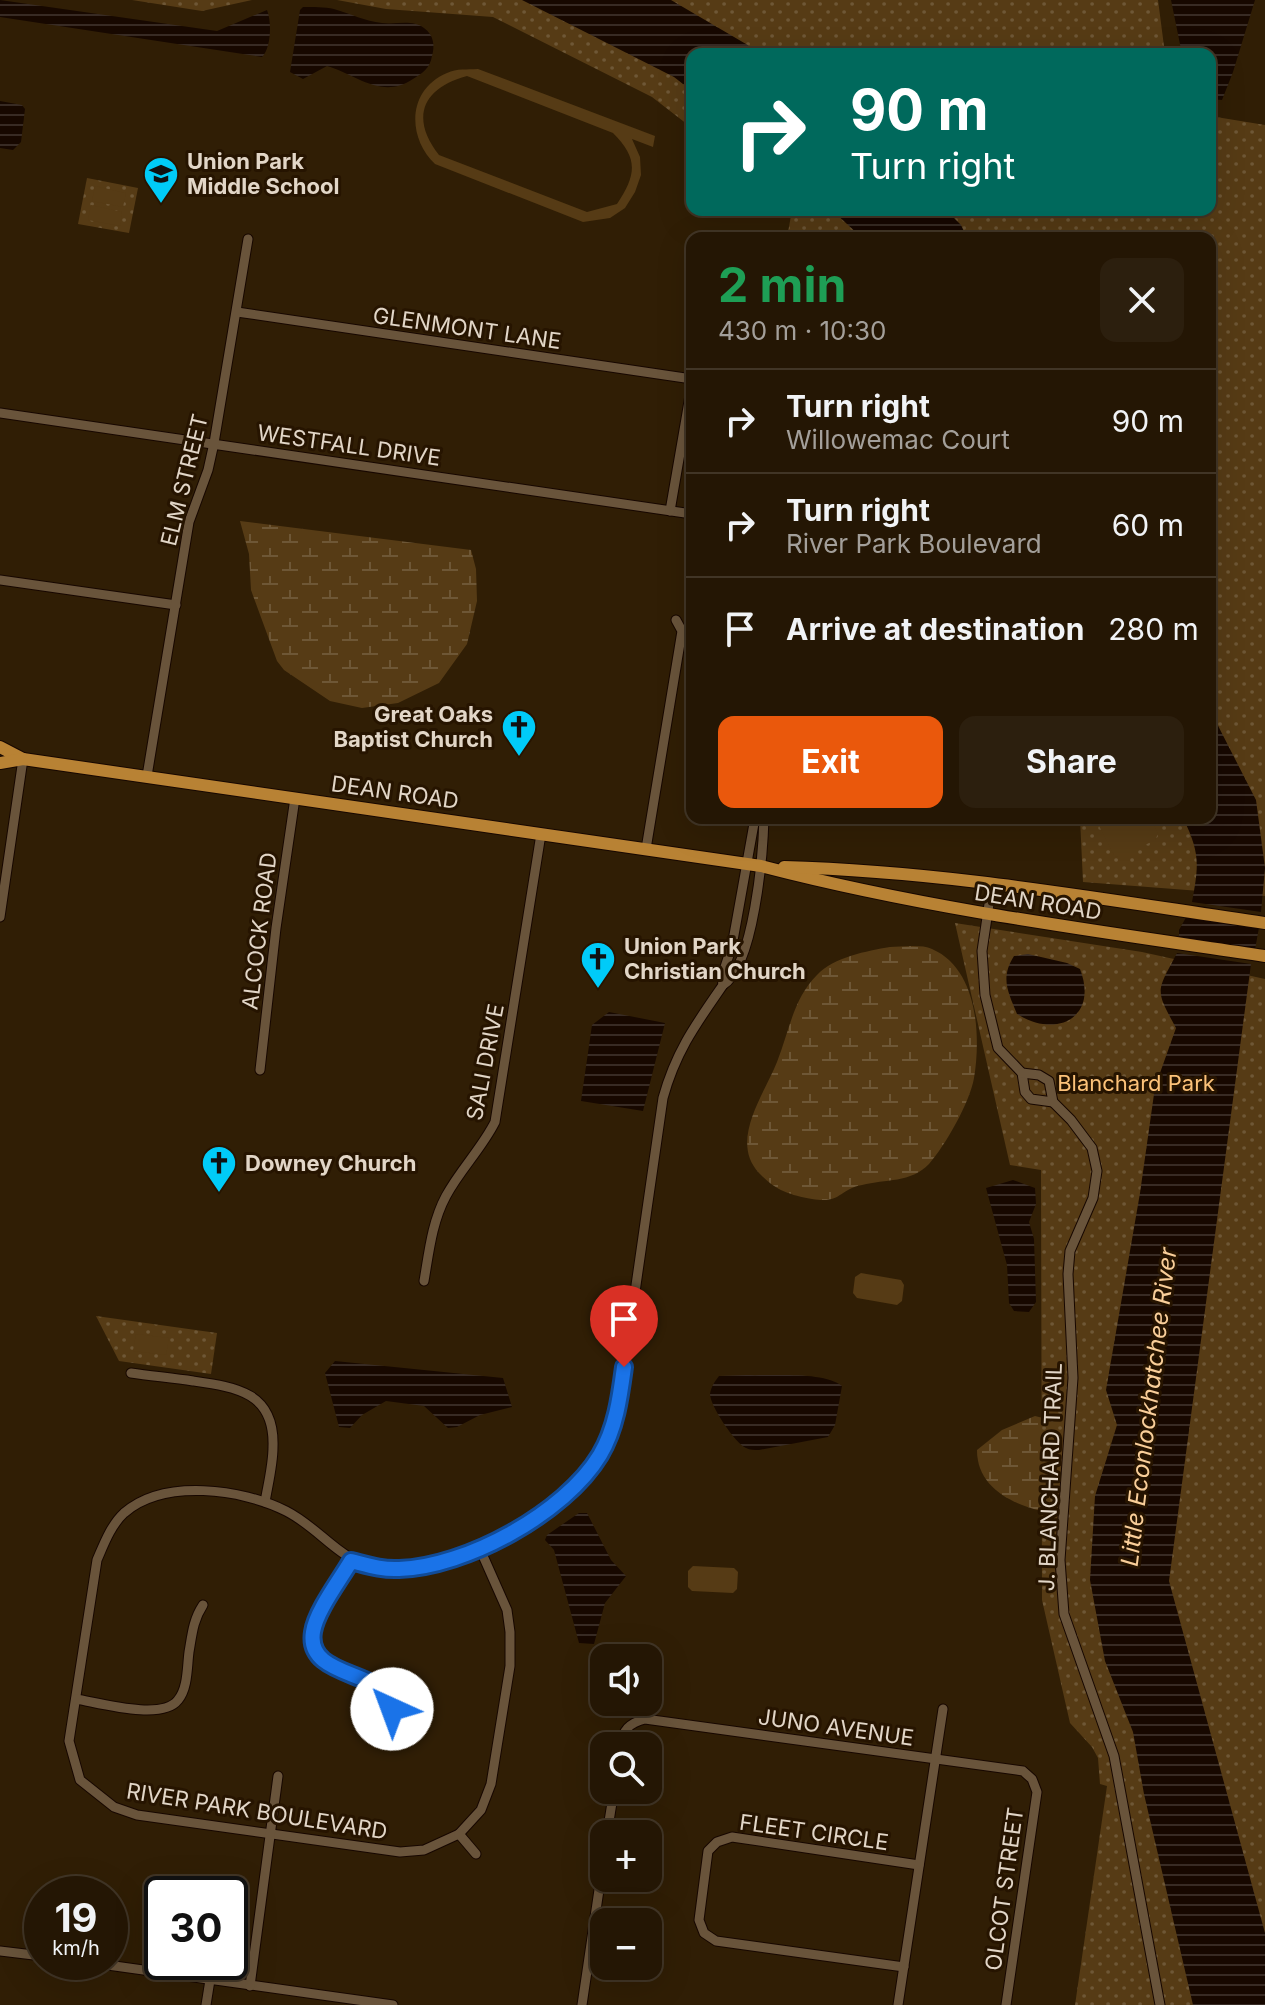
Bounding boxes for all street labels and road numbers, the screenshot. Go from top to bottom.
street label: GLENMONT LANE [371,302,563,354]
street label: ELM STREET [155,411,213,549]
street label: WESTFALL DRIVE [256,419,442,471]
street label: DEAN ROAD [330,770,460,814]
street label: ALCOCK ROAD [236,851,282,1011]
street label: DEAN ROAD [973,879,1103,925]
street label: SALI DRIVE [461,1002,509,1122]
street label: J. BLANCHARD TRAIL [1033,1362,1067,1592]
street label: JUNO AVENUE [757,1703,915,1751]
street label: RIVER PARK BOULEVARD [125,1778,389,1844]
street label: OLCOT STREET [980,1806,1028,1972]
street label: FLEET CIRCLE [738,1809,890,1855]

